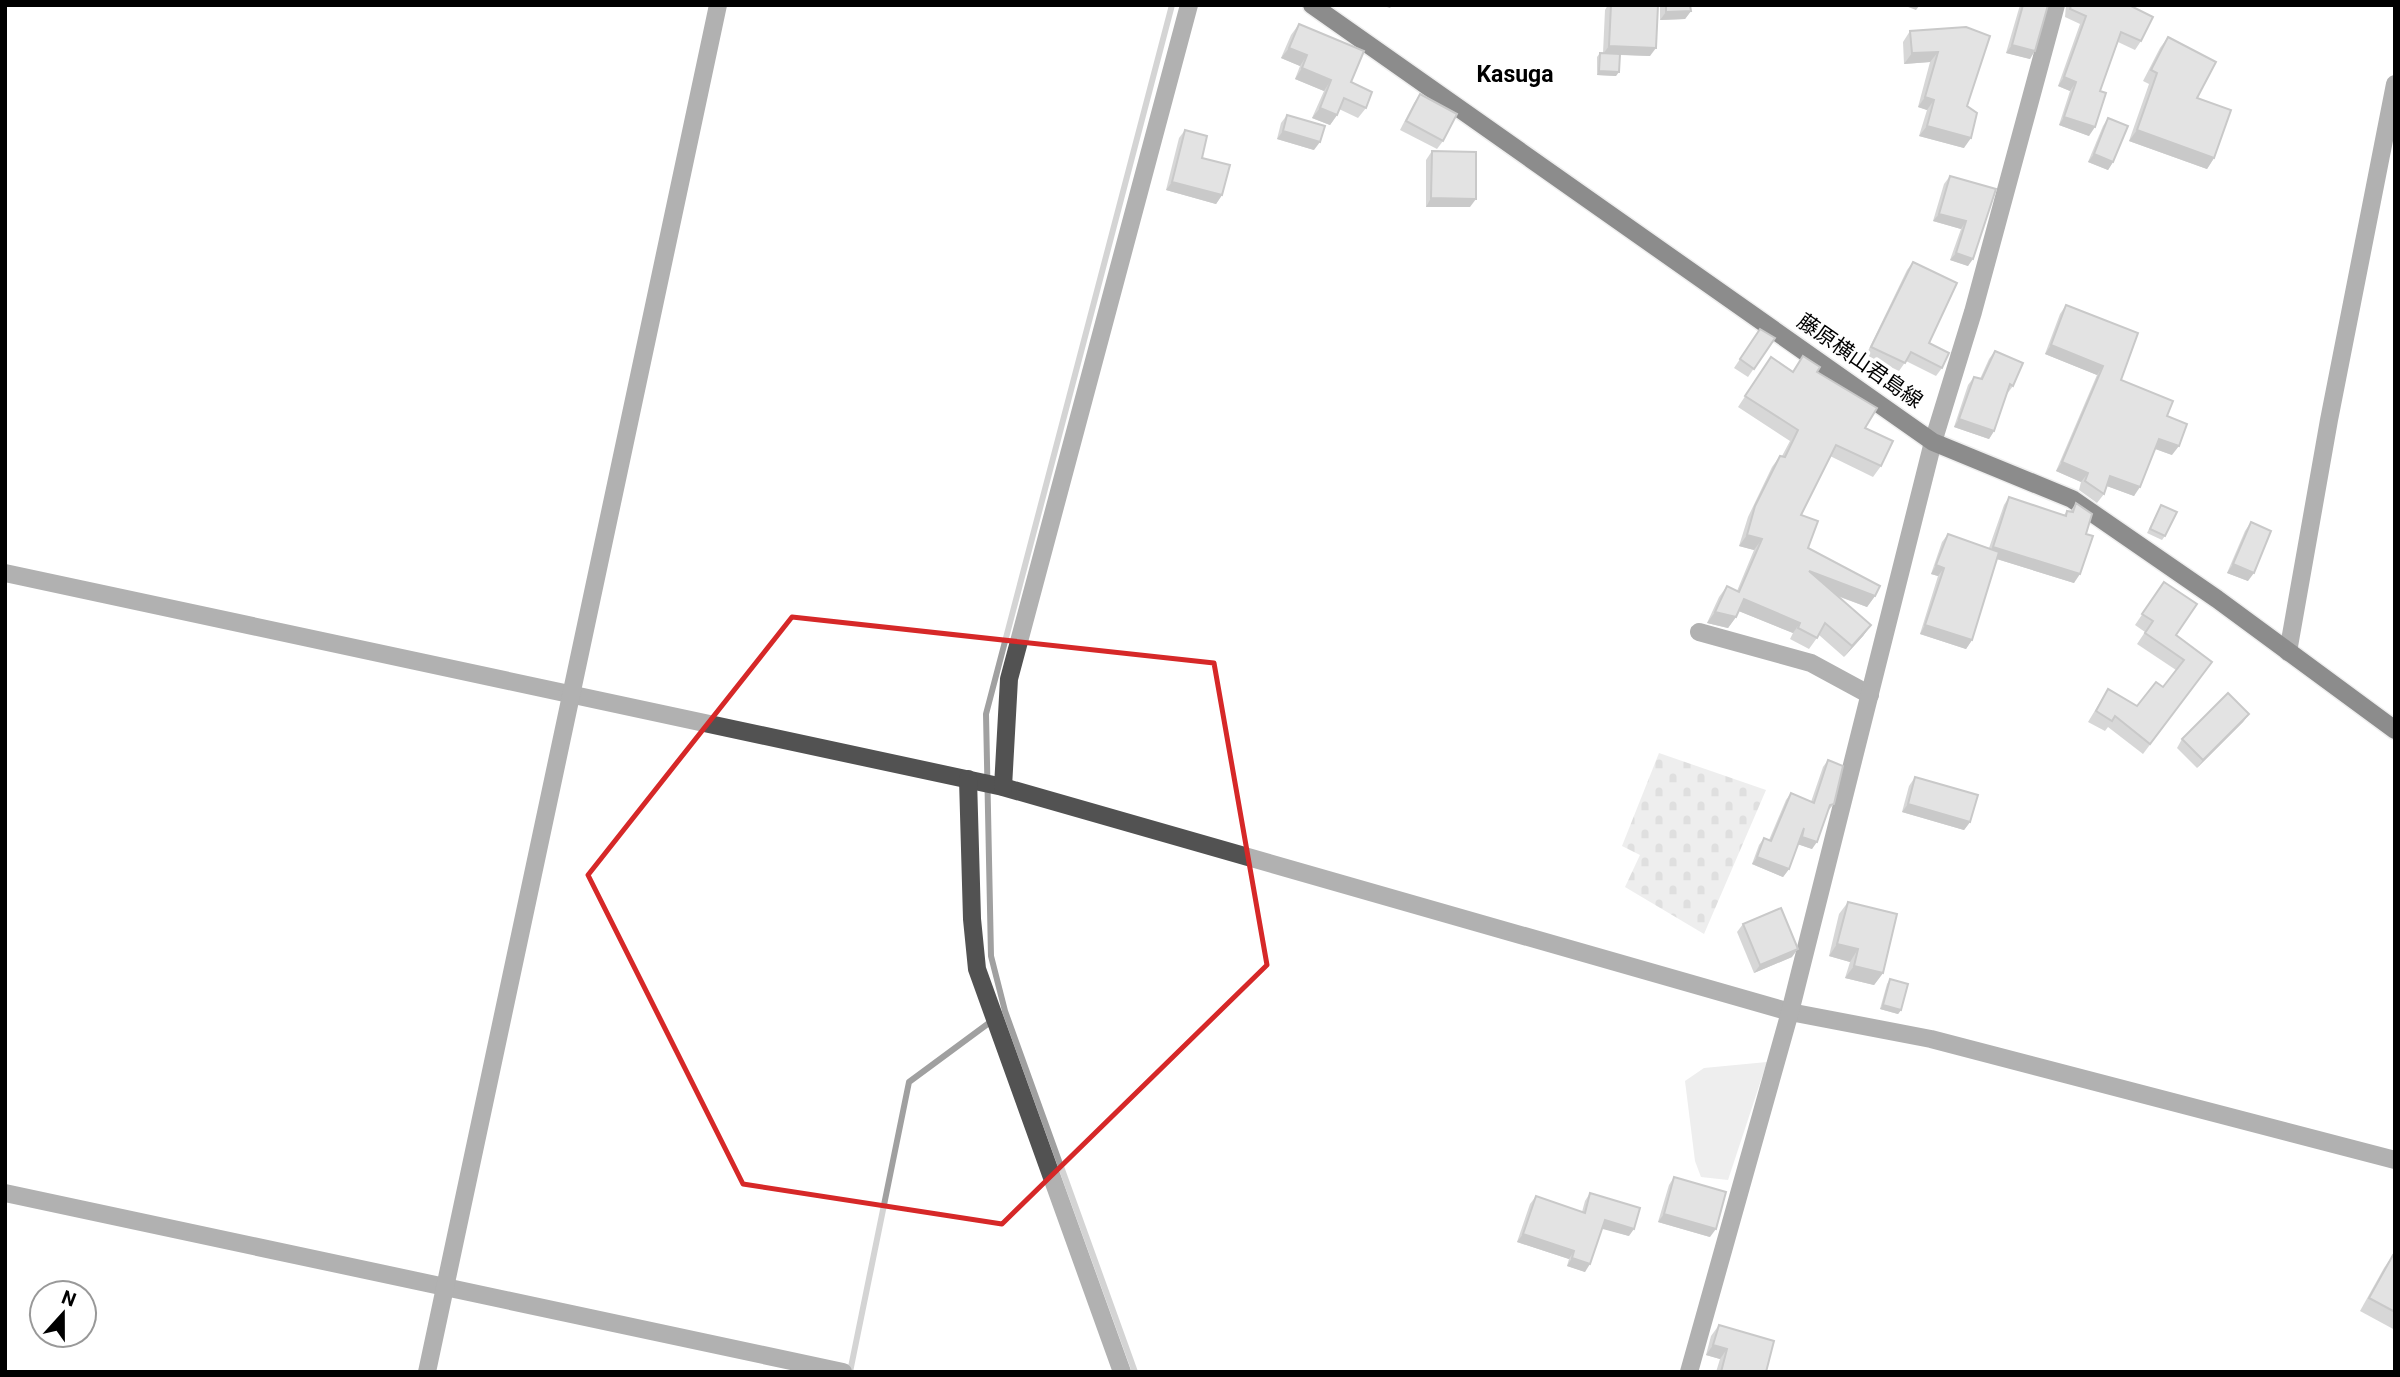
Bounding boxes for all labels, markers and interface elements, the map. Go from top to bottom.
district label: Kasuga [1476,61,1554,88]
street label: 藤原横山君島線 [1793,309,1927,413]
north arrow [28,1279,98,1349]
text: N [59,1285,79,1312]

